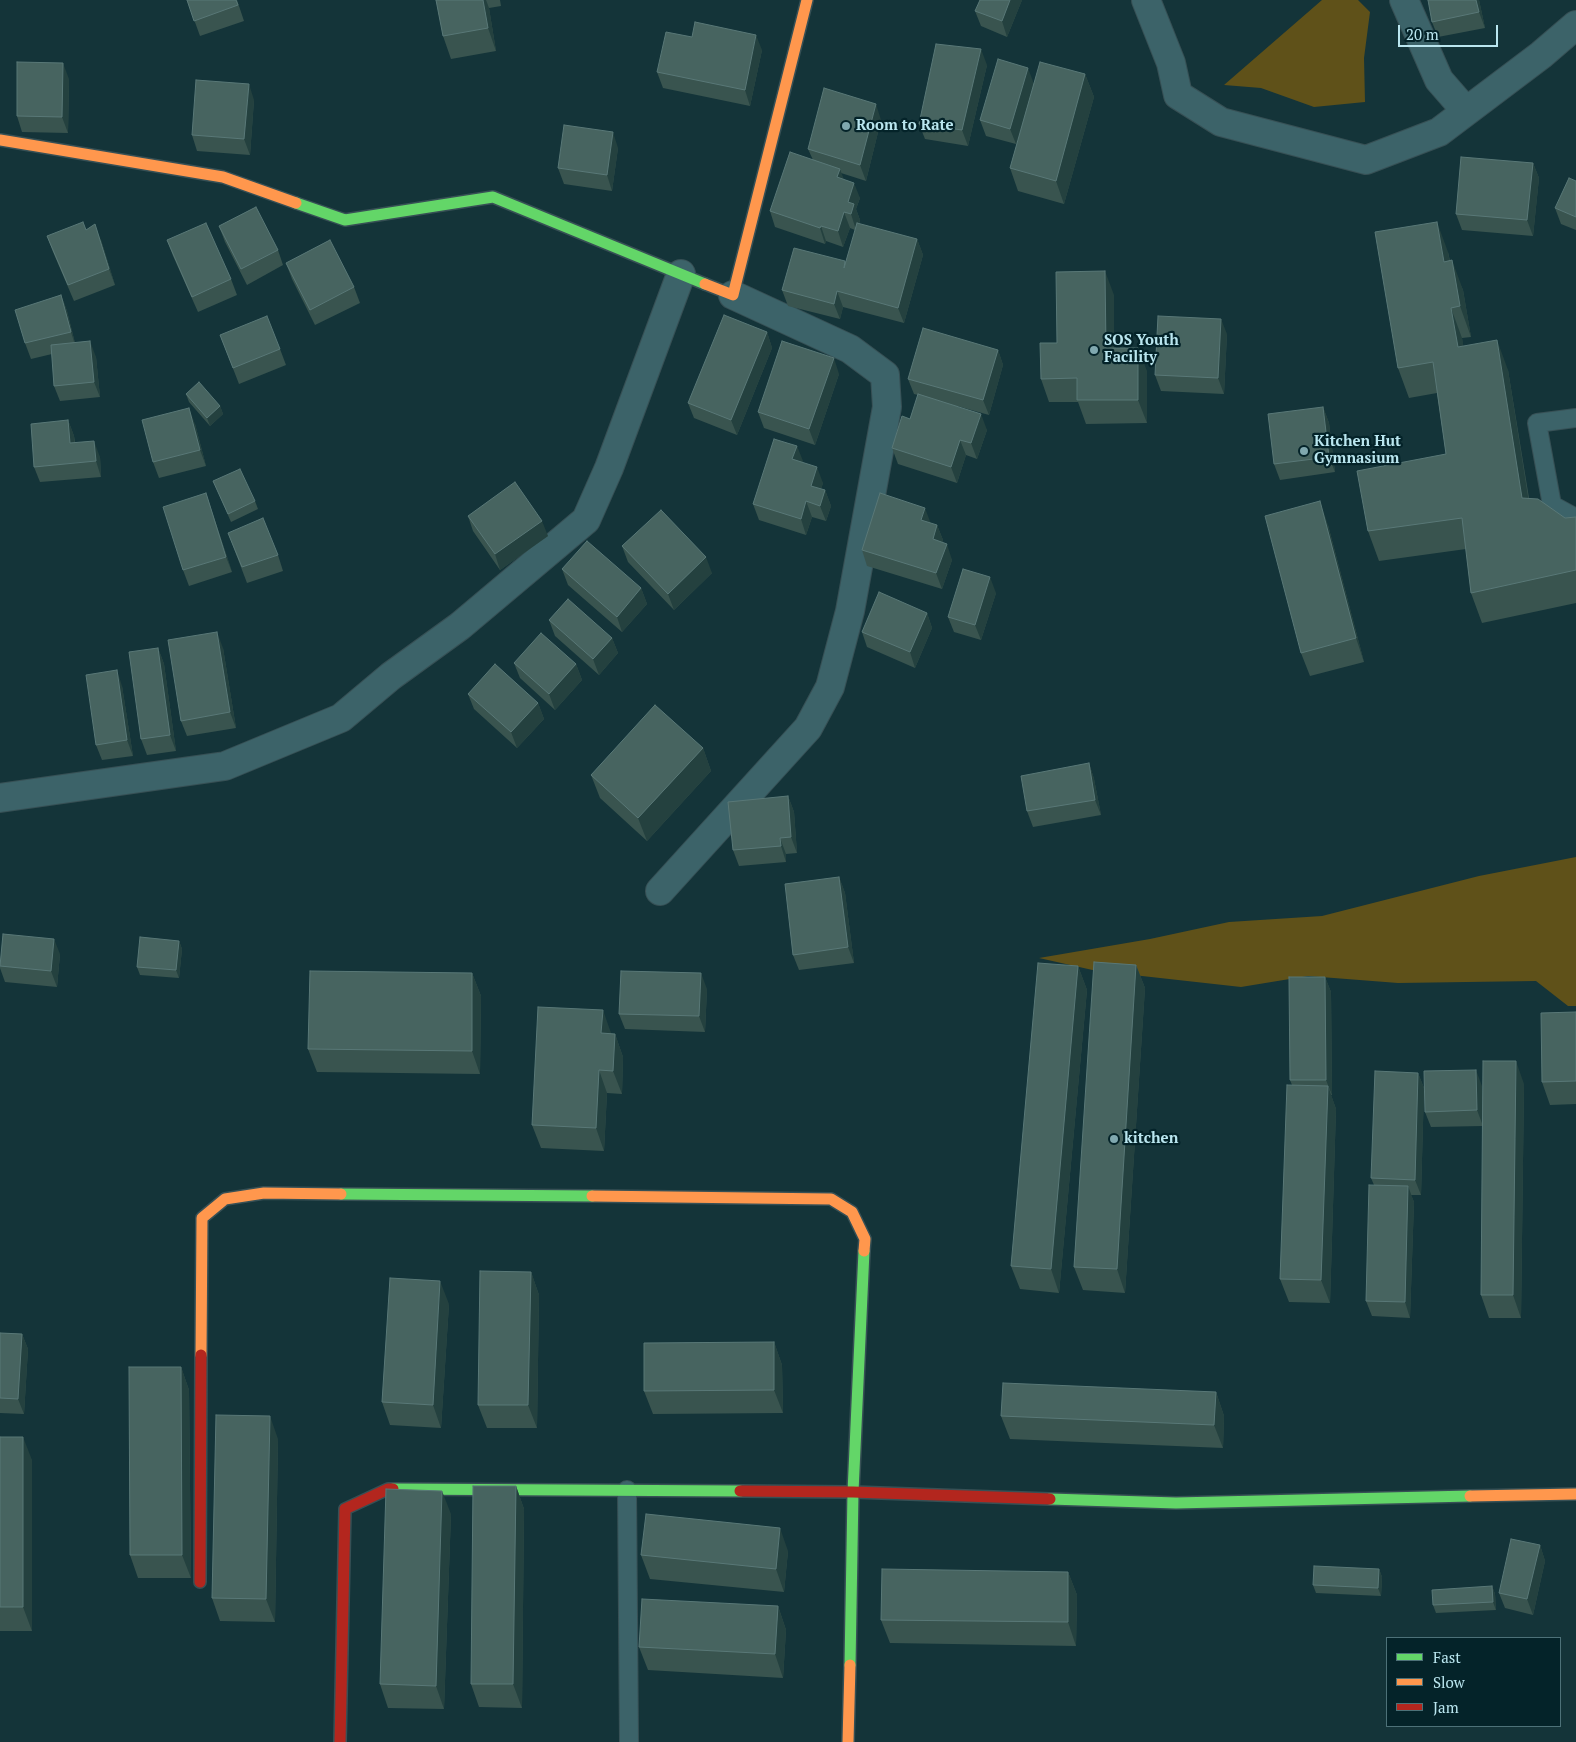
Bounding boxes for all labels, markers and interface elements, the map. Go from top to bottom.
scale bar [1401,15,1501,47]
text: 20 m [1406,24,1439,44]
place label: Room to Rate [856,117,954,135]
marker: Room to Rate [840,120,852,132]
place label: SOS Youth Facility [1104,332,1179,367]
marker: SOS Youth Facility [1088,344,1100,356]
place label: Kitchen Hut Gymnasium [1314,433,1401,468]
marker: Kitchen Hut Gymnasium [1298,445,1310,457]
place label: kitchen [1124,1130,1178,1148]
marker: kitchen [1108,1133,1120,1145]
legend [1386,1637,1561,1727]
text: Fast [1433,1647,1461,1667]
text: Slow [1433,1672,1465,1692]
text: Jam [1433,1697,1459,1717]

